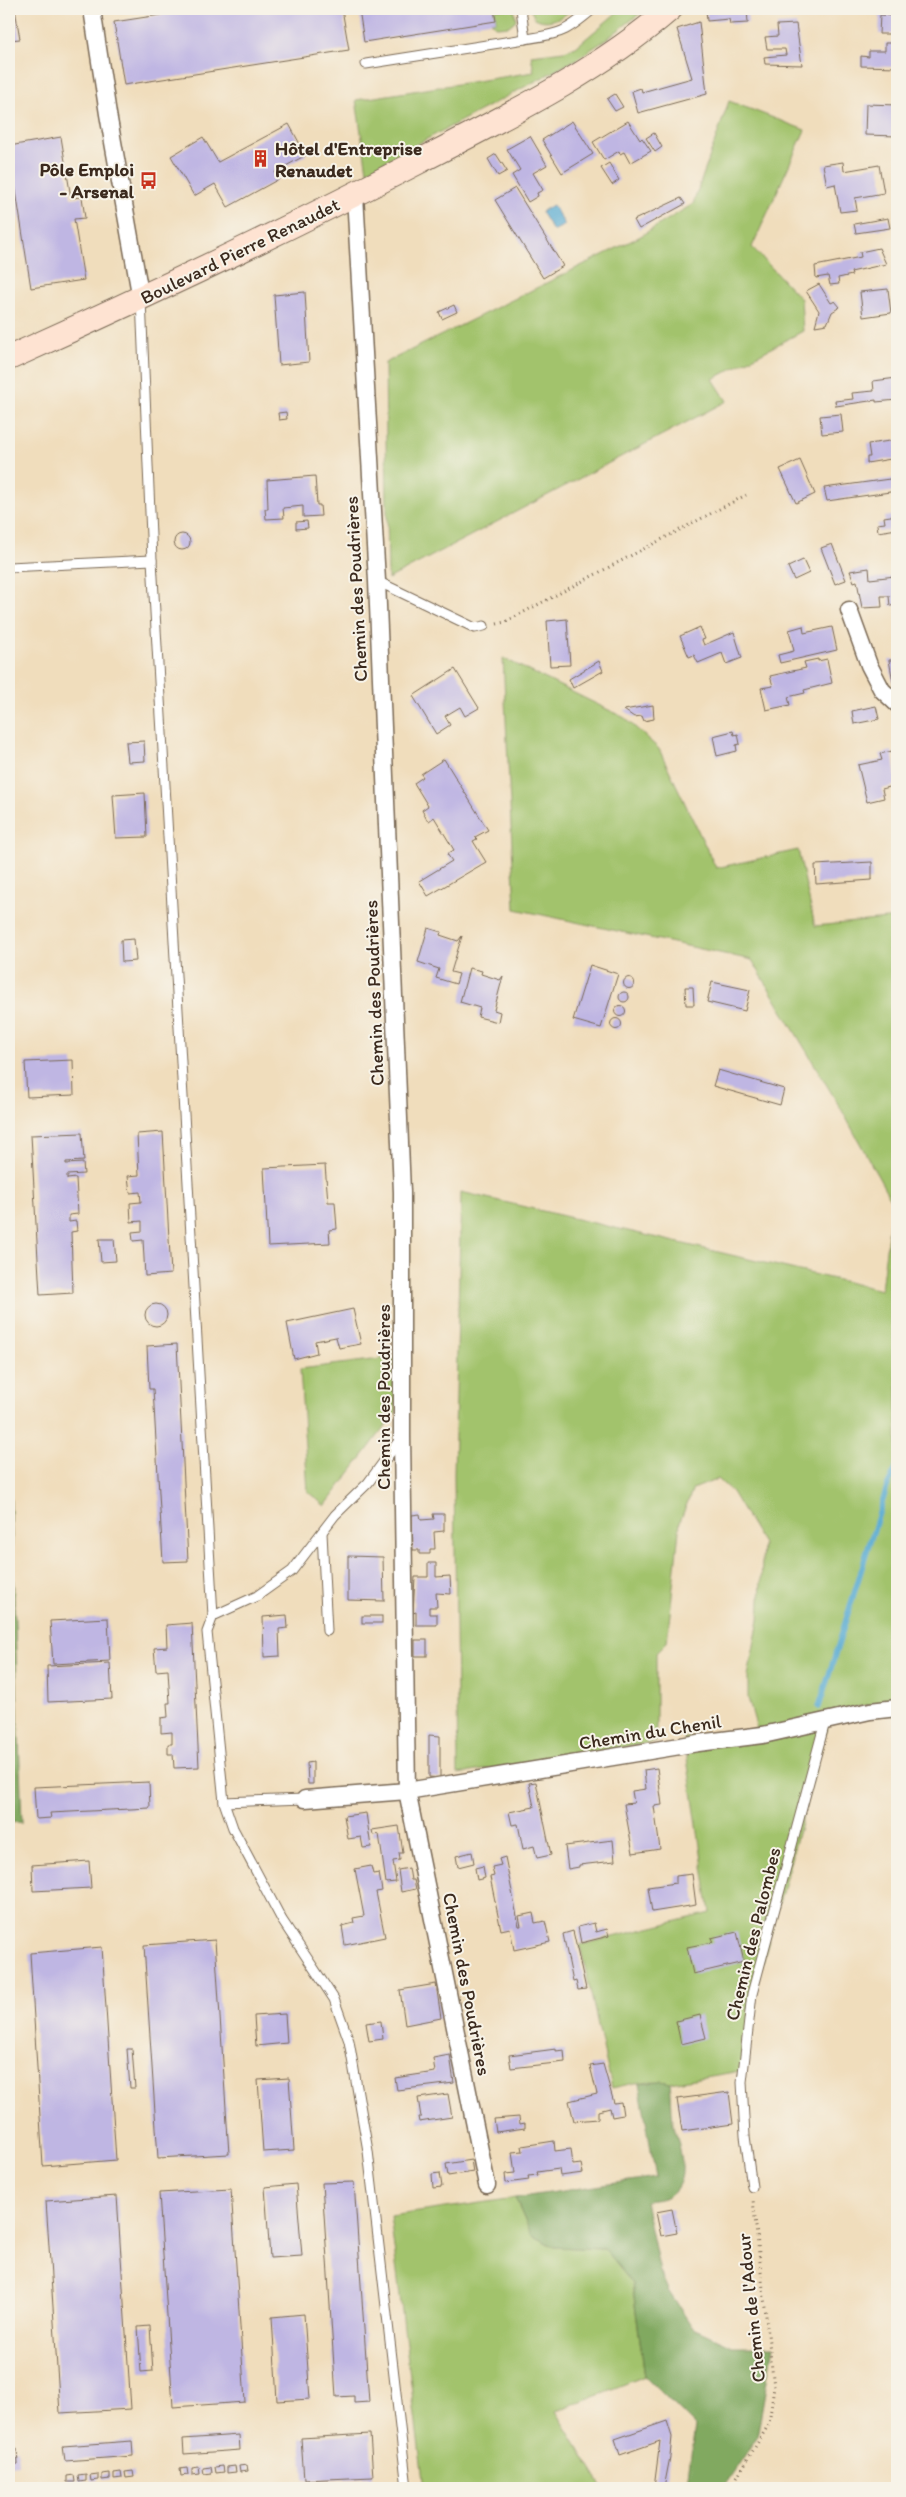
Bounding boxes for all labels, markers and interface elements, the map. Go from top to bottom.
place label: Hôtel d'Entreprise Renaudet [275,137,422,182]
building icon: Hôtel d'Entreprise Renaudet [251,149,271,169]
place label: Pôle Emploi - Arsenal [40,158,135,203]
bus stop icon: Pôle Emploi - Arsenal [138,170,158,190]
street label: Boulevard Pierre Renaudet [137,193,343,309]
street label: Chemin des Poudrières [340,496,372,682]
street label: Chemin des Poudrières [359,900,389,1086]
street label: Chemin des Poudrières [372,1304,395,1490]
street label: Chemin du Chenil [577,1709,724,1755]
street label: Chemin des Palombes [720,1845,786,2023]
street label: Chemin des Poudrières [438,1891,496,2077]
street label: Chemin de l'Adour [732,2232,770,2384]

